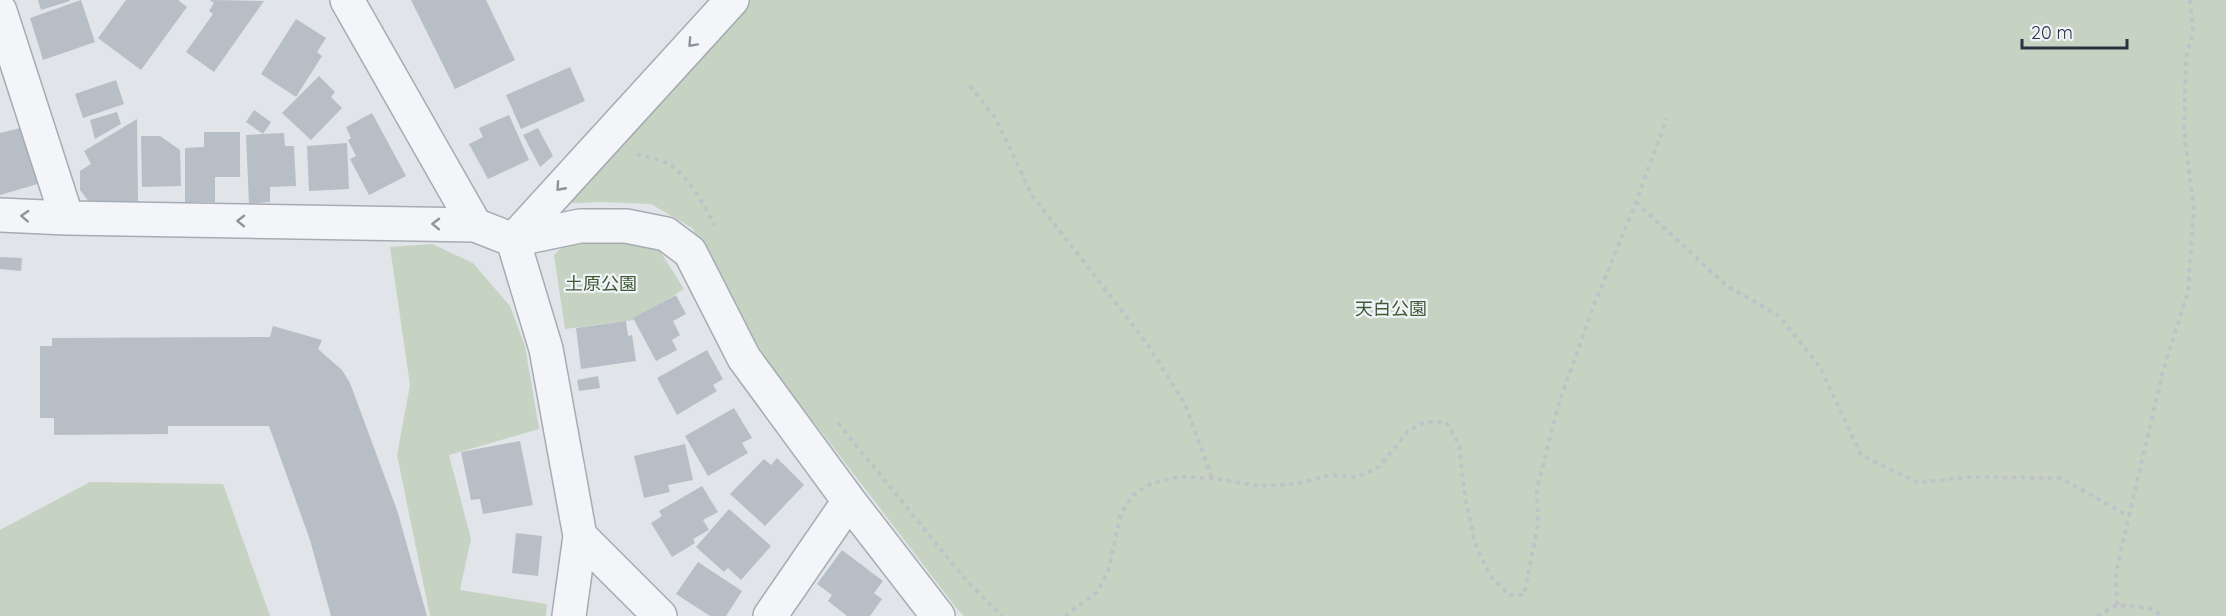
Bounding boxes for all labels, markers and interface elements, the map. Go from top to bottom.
scale bar [2022,12,2127,50]
text: 20 m [2031,21,2073,44]
one-way arrow [688,36,699,47]
one-way arrow [556,180,567,191]
one-way arrow [21,210,30,223]
one-way arrow [237,215,246,227]
one-way arrow [431,218,440,230]
park label: 土原公園 [565,272,637,295]
park label: 天白公園 [1355,297,1427,320]

